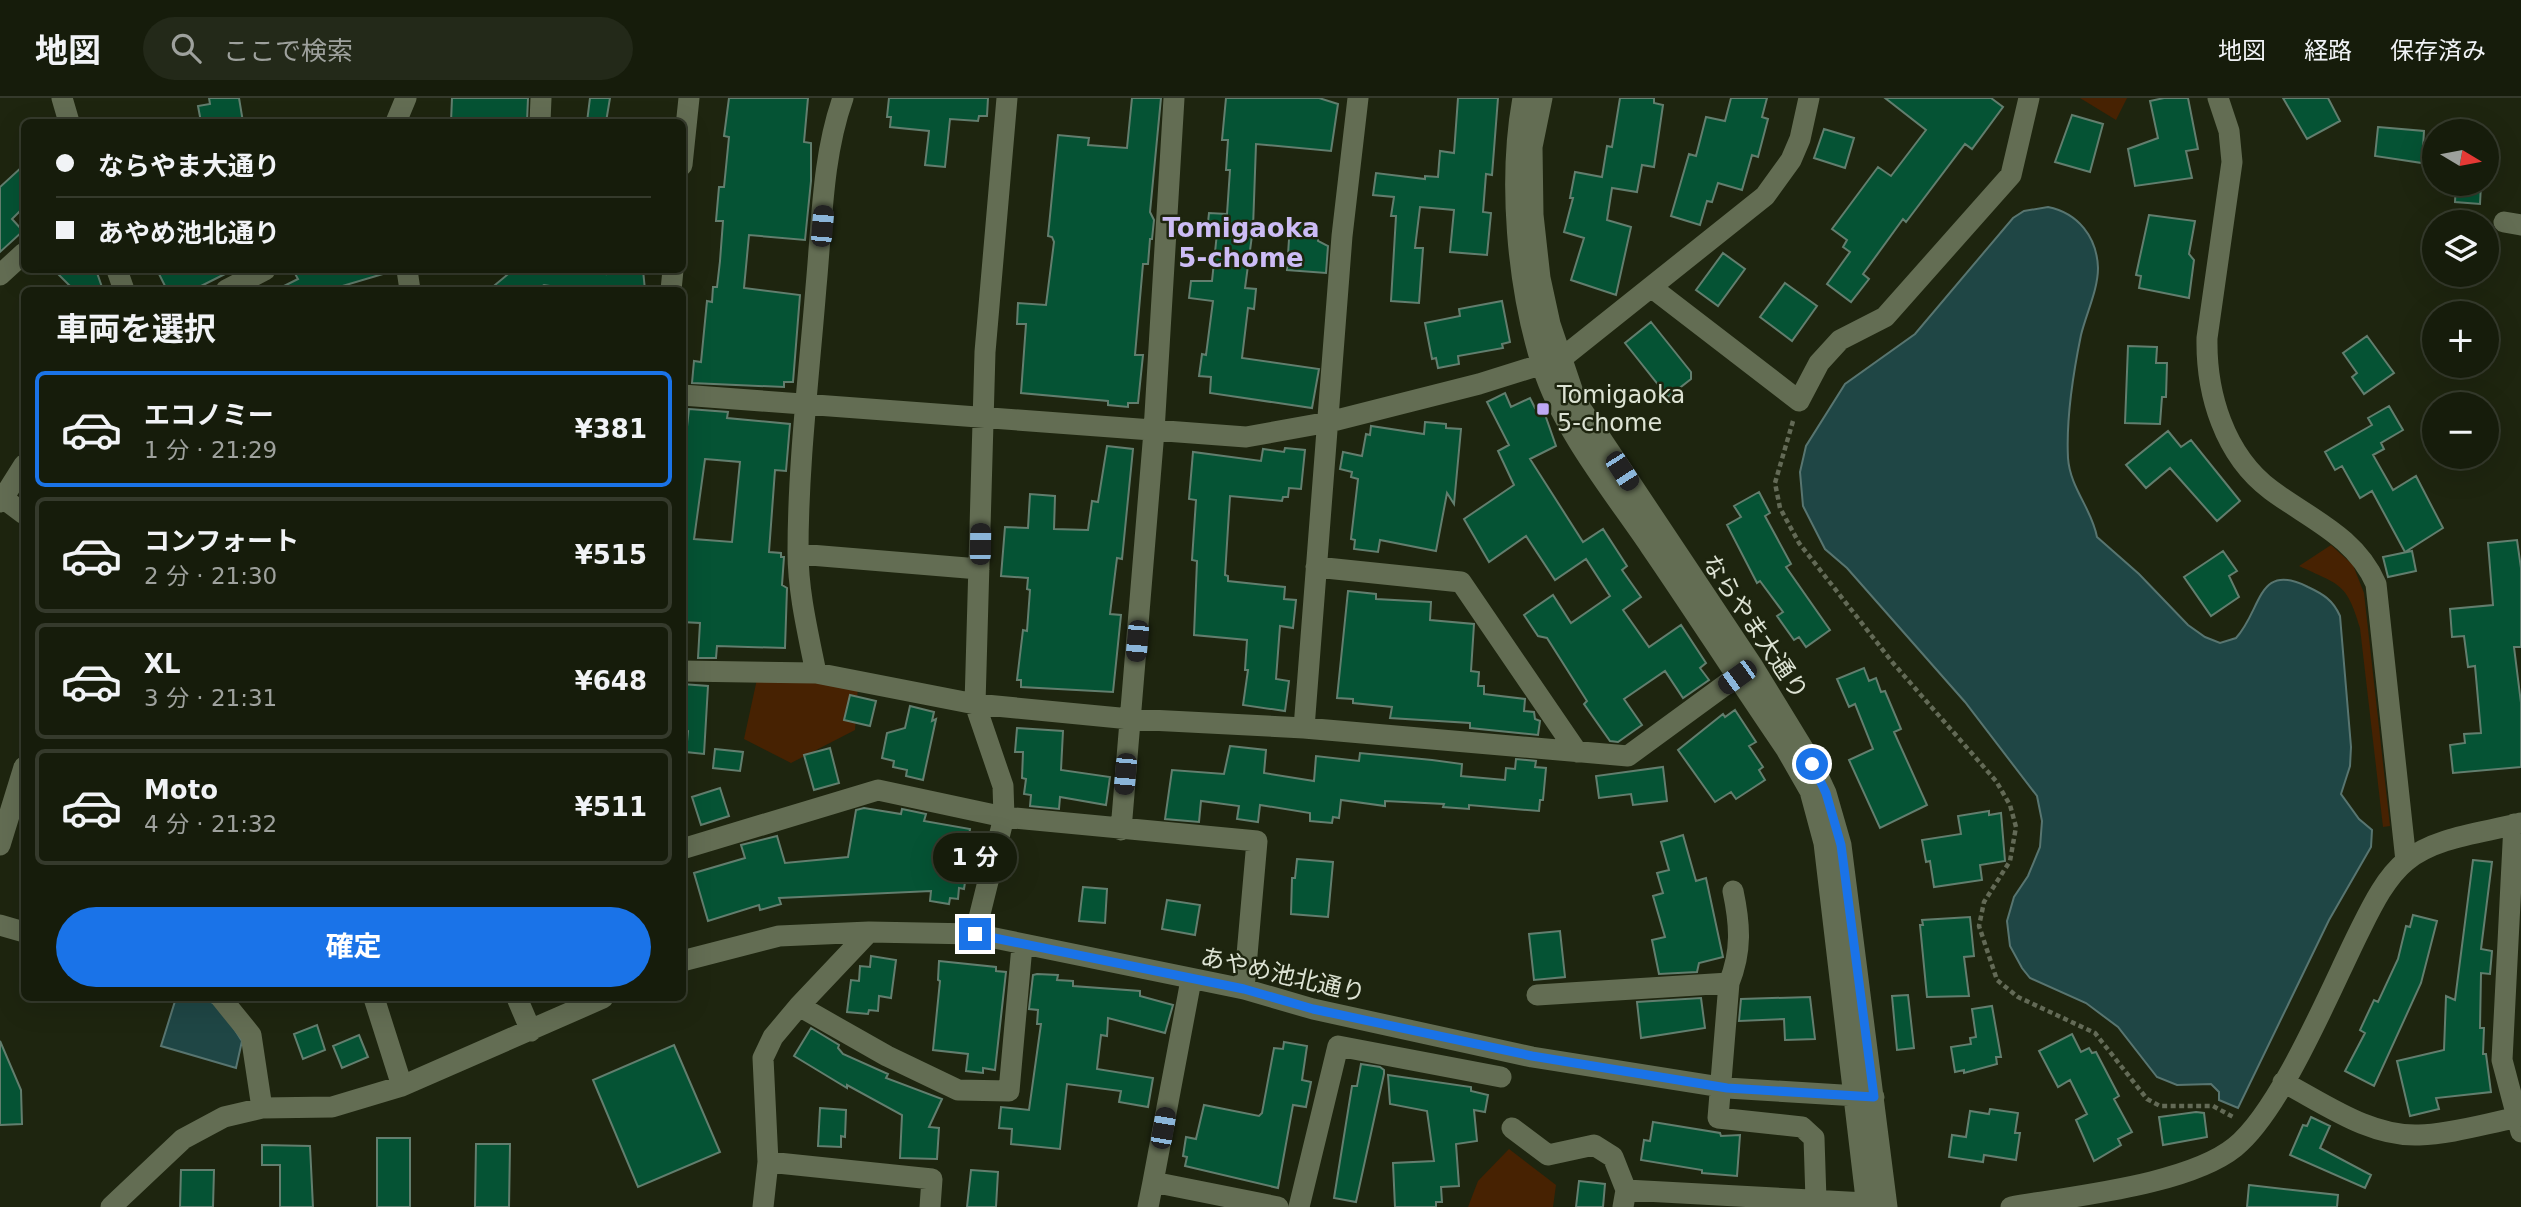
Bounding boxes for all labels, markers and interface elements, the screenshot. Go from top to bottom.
search box [143,17,633,80]
icon: search [167,29,205,67]
text: 地図 [35,31,101,70]
text: ここで検索 [223,36,353,66]
text: 地図 [2218,37,2266,65]
text: 経路 [2304,37,2352,65]
text: 保存済み [2390,37,2486,65]
north arrow [2422,119,2499,196]
map controls [2422,119,2499,469]
text: ならやま大通り [98,151,280,181]
car [810,204,835,248]
button: layers [2422,210,2499,287]
district label: Tomigaoka 5-chome [1162,213,1320,273]
text: あやめ池北通り [98,218,280,248]
button: + [2422,301,2499,378]
text: 車両を選択 [56,310,216,348]
place label: Tomigaoka 5-chome [1556,381,1685,437]
button: − [2422,392,2499,469]
icon: car [60,398,123,461]
text: エコノミー [144,400,274,430]
marker: Tomigaoka 5-chome [1535,401,1551,417]
text: ¥381 [575,414,647,444]
text: 1 分 · 21:29 [144,437,277,463]
car [1602,448,1643,494]
car [970,523,991,565]
icon: car [60,524,123,587]
text: コンフォート [144,526,299,556]
text: ¥515 [575,540,647,570]
street label: ならやま大通り [1696,550,1814,704]
text: 2 分 · 21:30 [144,563,277,589]
car [1125,619,1150,663]
text: XL [144,649,181,679]
icon: car [60,650,123,713]
car [1714,656,1761,698]
text: ¥648 [575,666,647,696]
text: 3 分 · 21:31 [144,685,277,711]
route start [1796,748,1828,780]
car [1113,752,1138,796]
text: Moto [144,775,218,805]
icon: car [60,776,123,839]
text: ¥511 [575,792,647,822]
text: 4 分 · 21:32 [144,811,277,837]
callout: 1 分 [933,832,1017,882]
text: 1 分 [951,844,999,870]
button: 確定 [56,907,651,987]
route end [959,918,991,950]
street label: あやめ池北通り [1198,942,1368,1008]
car [1150,1105,1177,1151]

